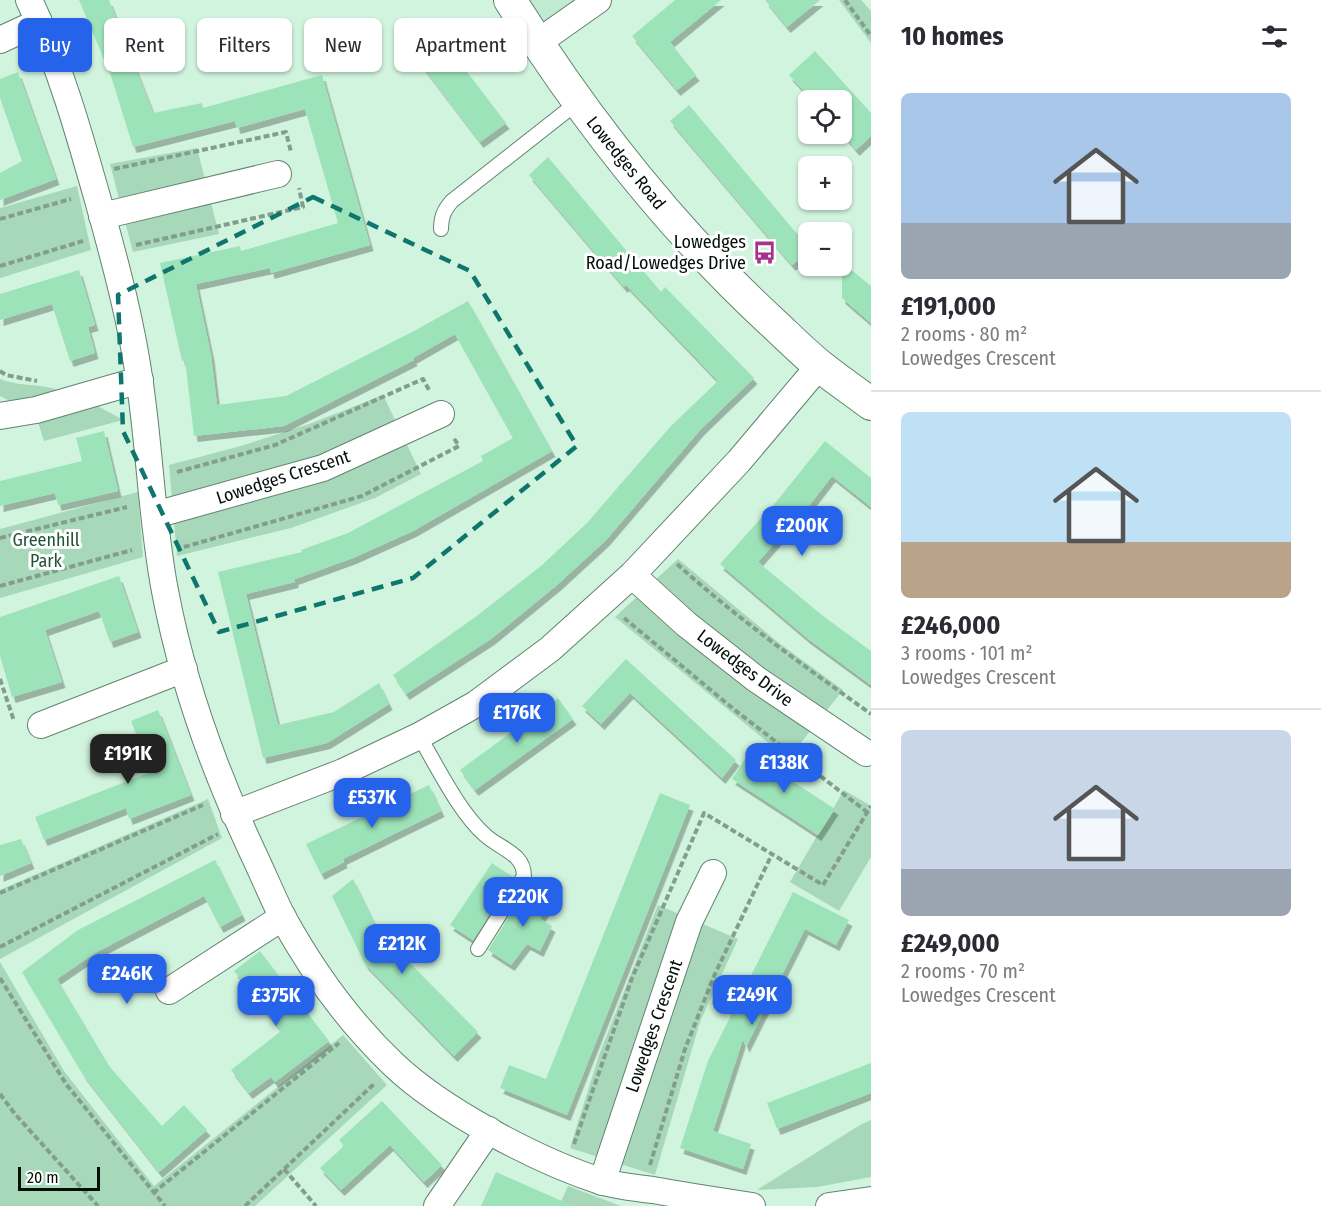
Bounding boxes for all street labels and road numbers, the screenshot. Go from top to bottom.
street label: Lowedges Road [582,112,670,214]
street label: Lowedges Crescent [213,445,353,509]
street label: Lowedges Drive [693,625,797,711]
street label: Lowedges Crescent [621,957,687,1095]

